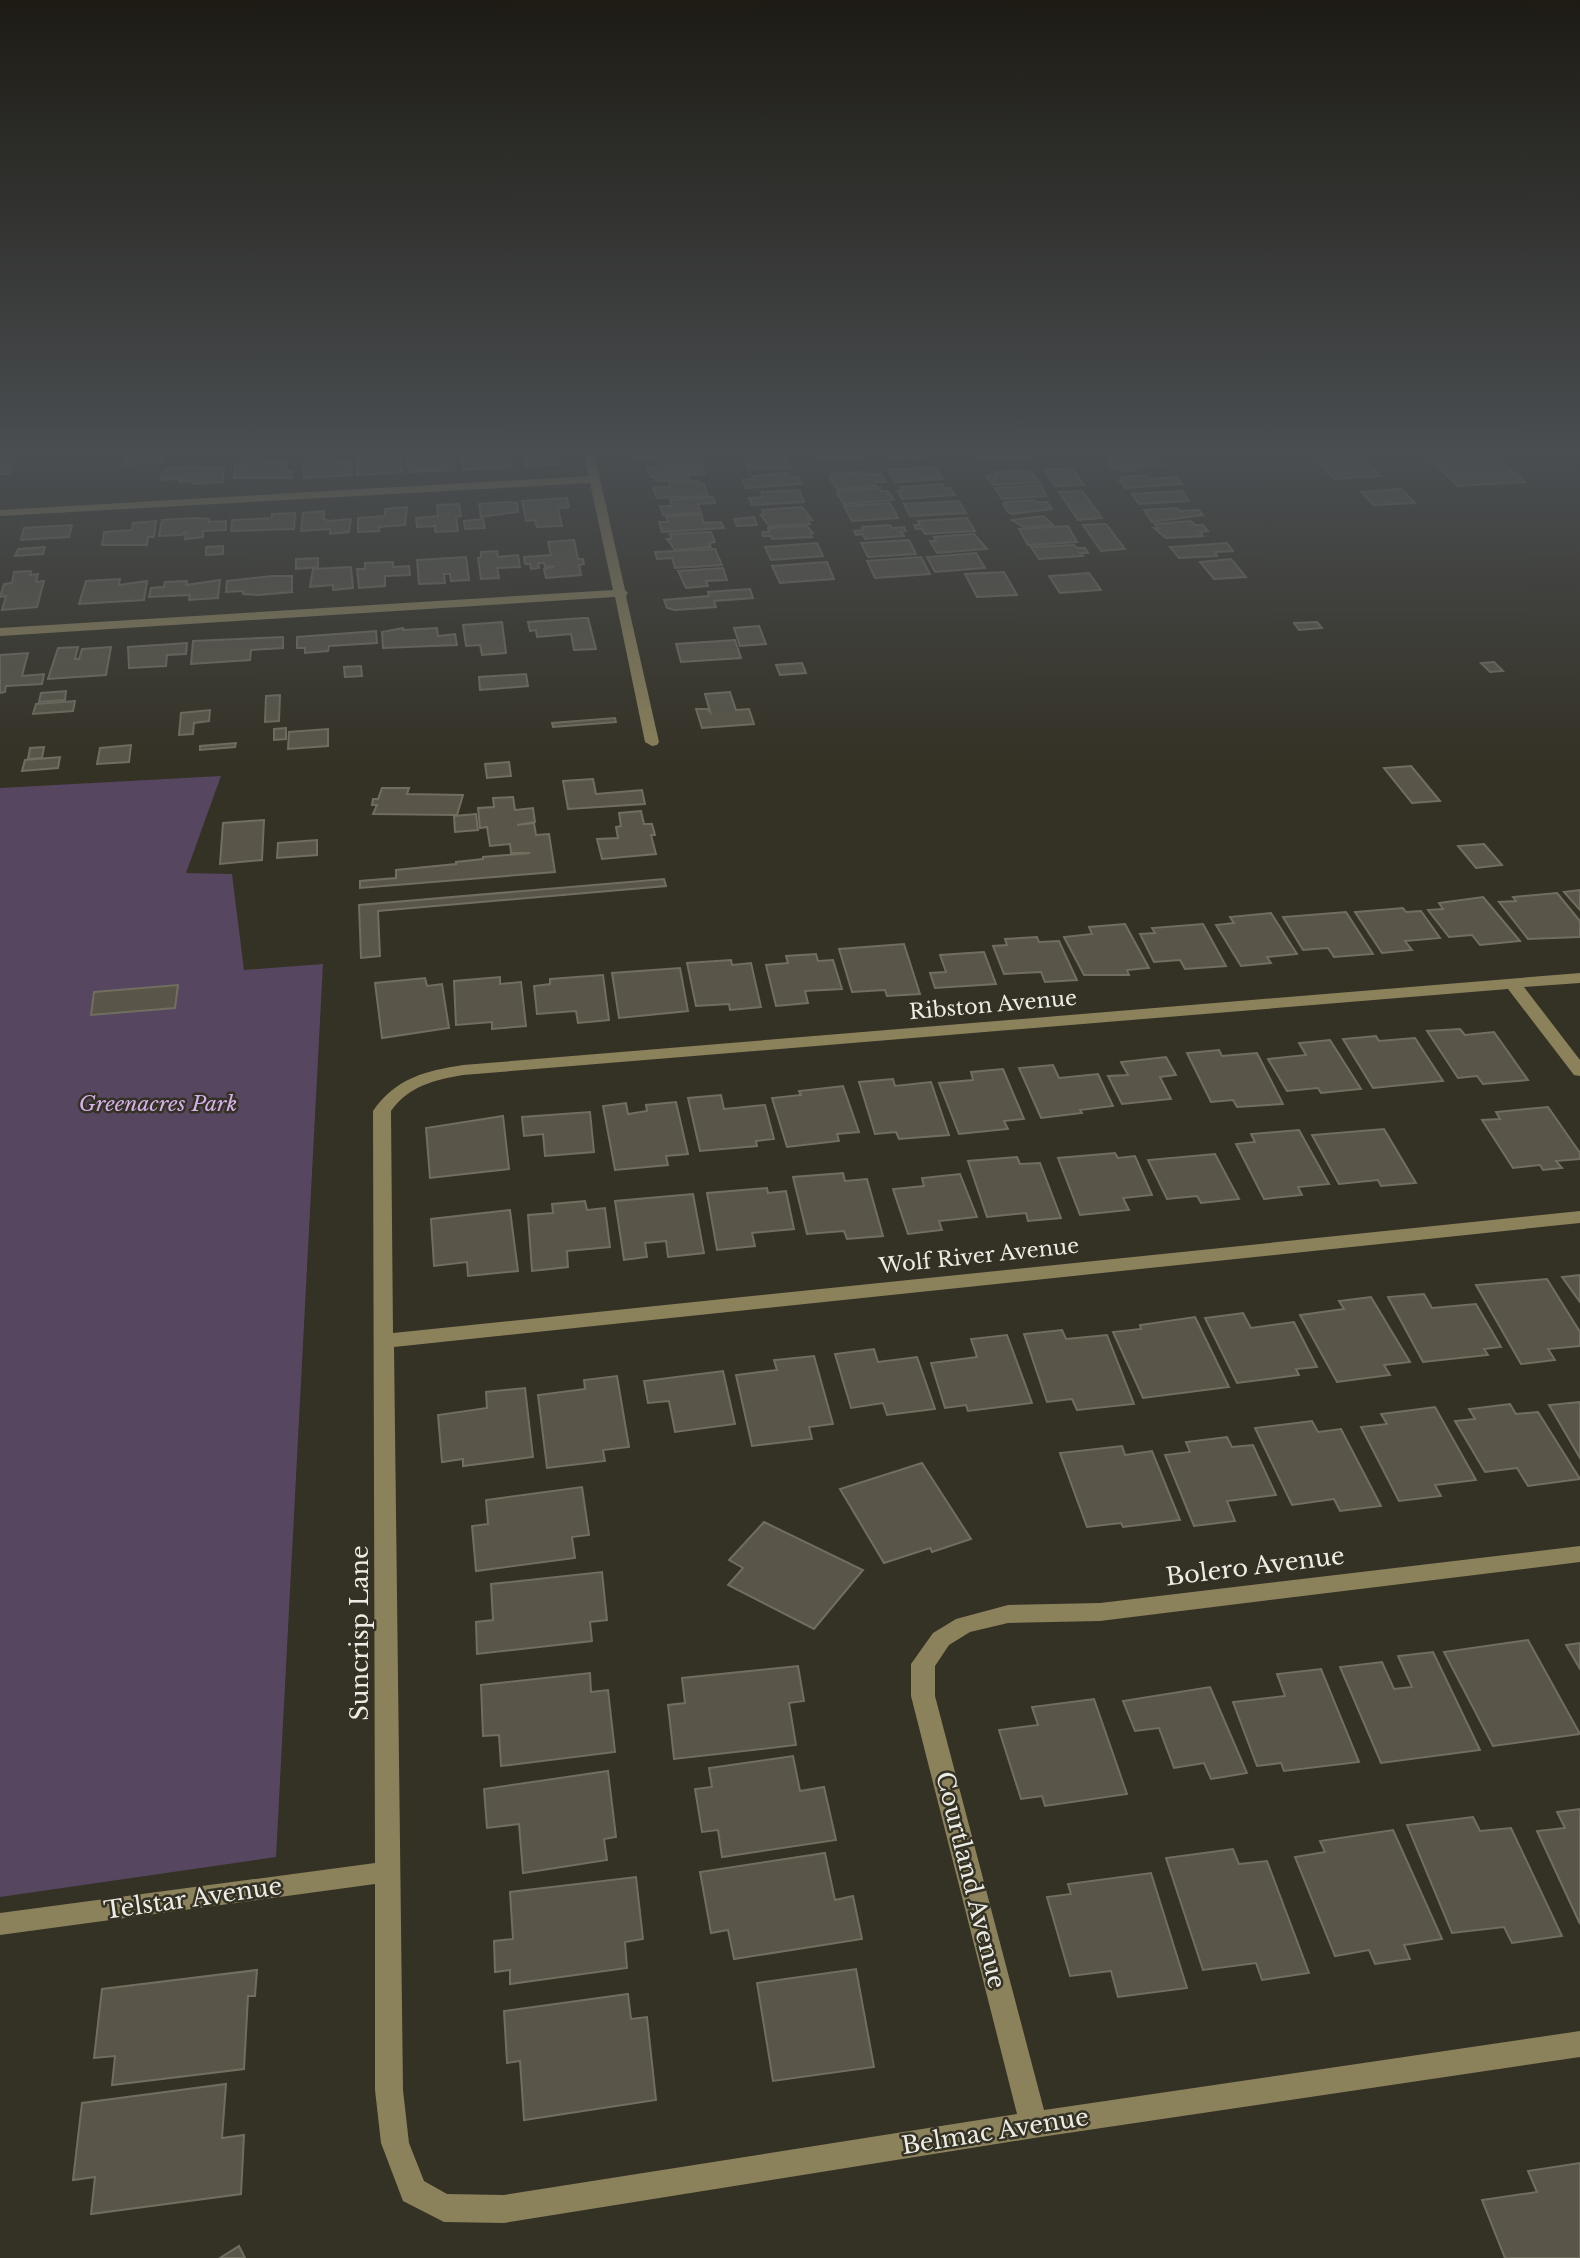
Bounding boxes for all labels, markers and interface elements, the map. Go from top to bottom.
street label: Ribston Avenue [908,985,1078,1025]
park label: Greenacres Park [79,1091,237,1117]
street label: Wolf River Avenue [877,1233,1080,1280]
street label: Bolero Avenue [1164,1541,1346,1591]
street label: Suncrisp Lane [345,1545,374,1721]
street label: Courtland Avenue [930,1768,1012,1992]
street label: Telstar Avenue [102,1871,284,1925]
street label: Belmac Avenue [899,2102,1091,2160]

